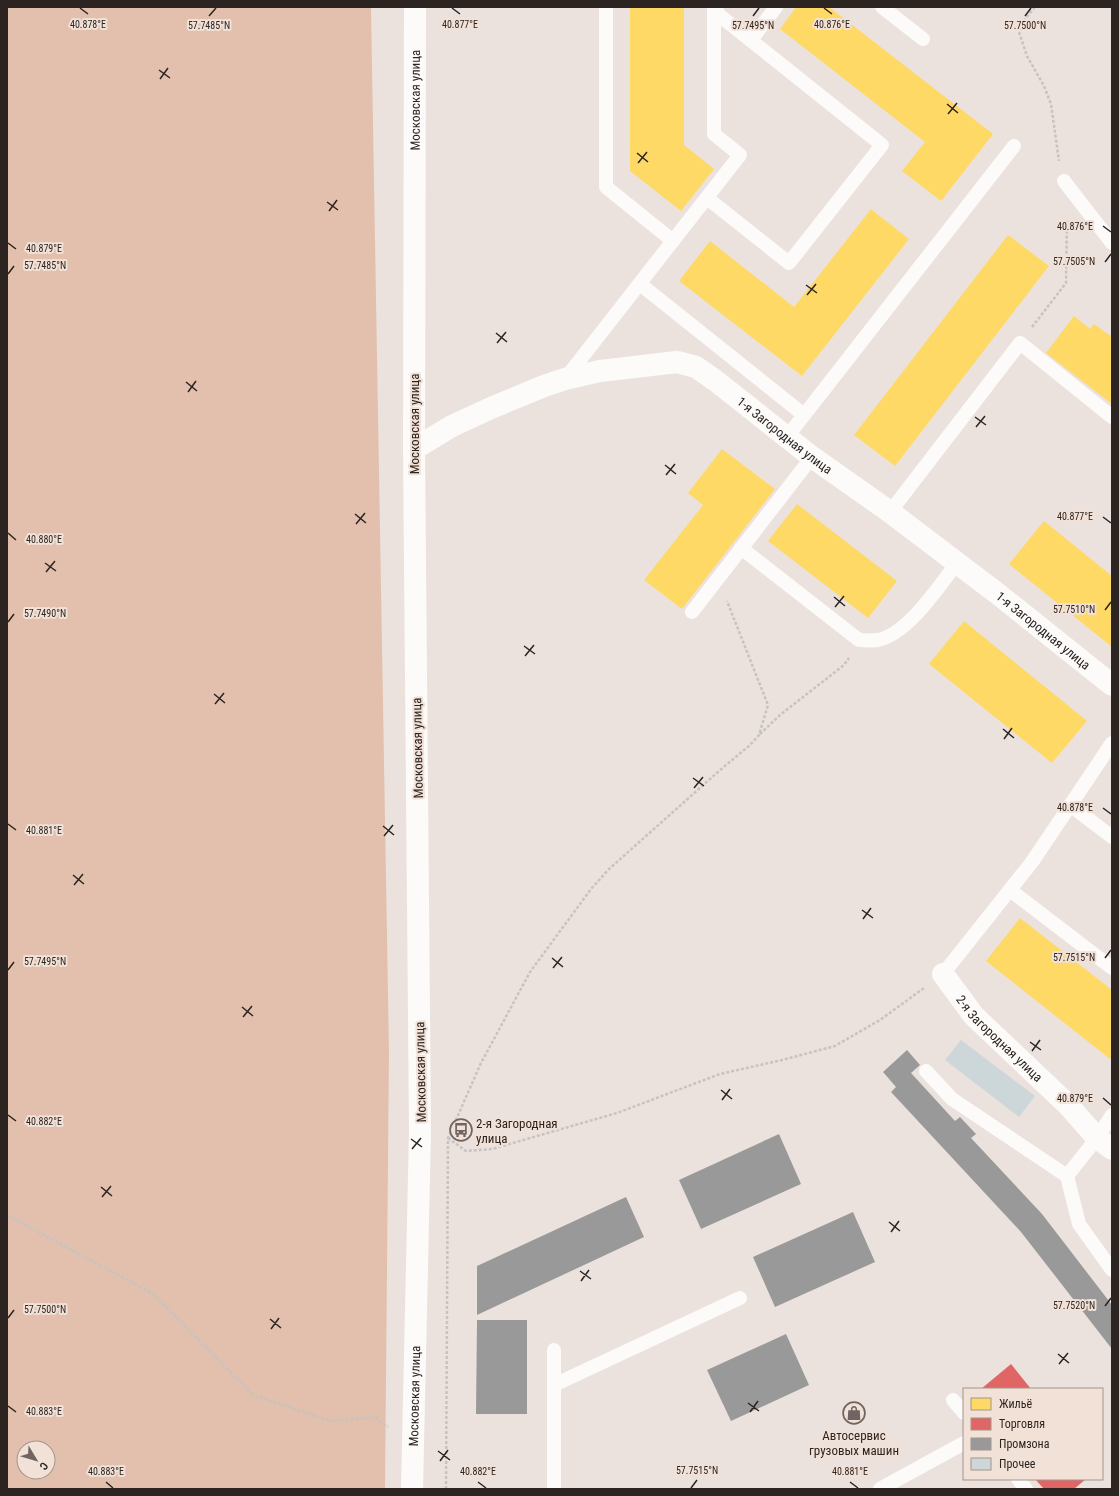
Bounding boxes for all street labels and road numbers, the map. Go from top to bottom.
street label: Московская улица [408,50,423,151]
street label: Московская улица [407,374,422,474]
street label: 1-я Загородная улица [734,394,835,477]
street label: 1-я Загородная улица [993,589,1093,673]
street label: Московская улица [409,698,426,798]
street label: 2-я Загородная улица [953,992,1046,1085]
street label: Московская улица [412,1022,429,1122]
street label: Московская улица [406,1345,423,1447]

